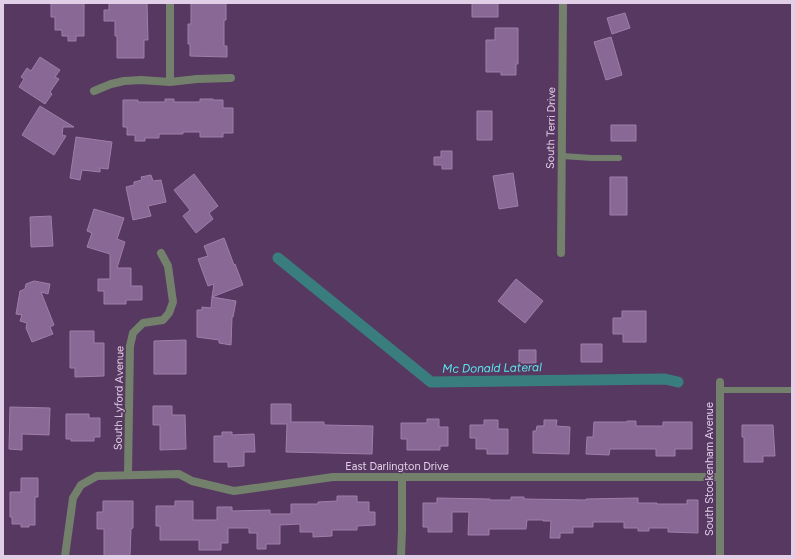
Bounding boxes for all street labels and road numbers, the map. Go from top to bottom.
street label: South Terri Drive [544,87,558,169]
street label: South Lyford Avenue [112,346,126,450]
street label: South Stockenham Avenue [703,402,716,536]
street label: East Darlington Drive [345,460,449,473]

